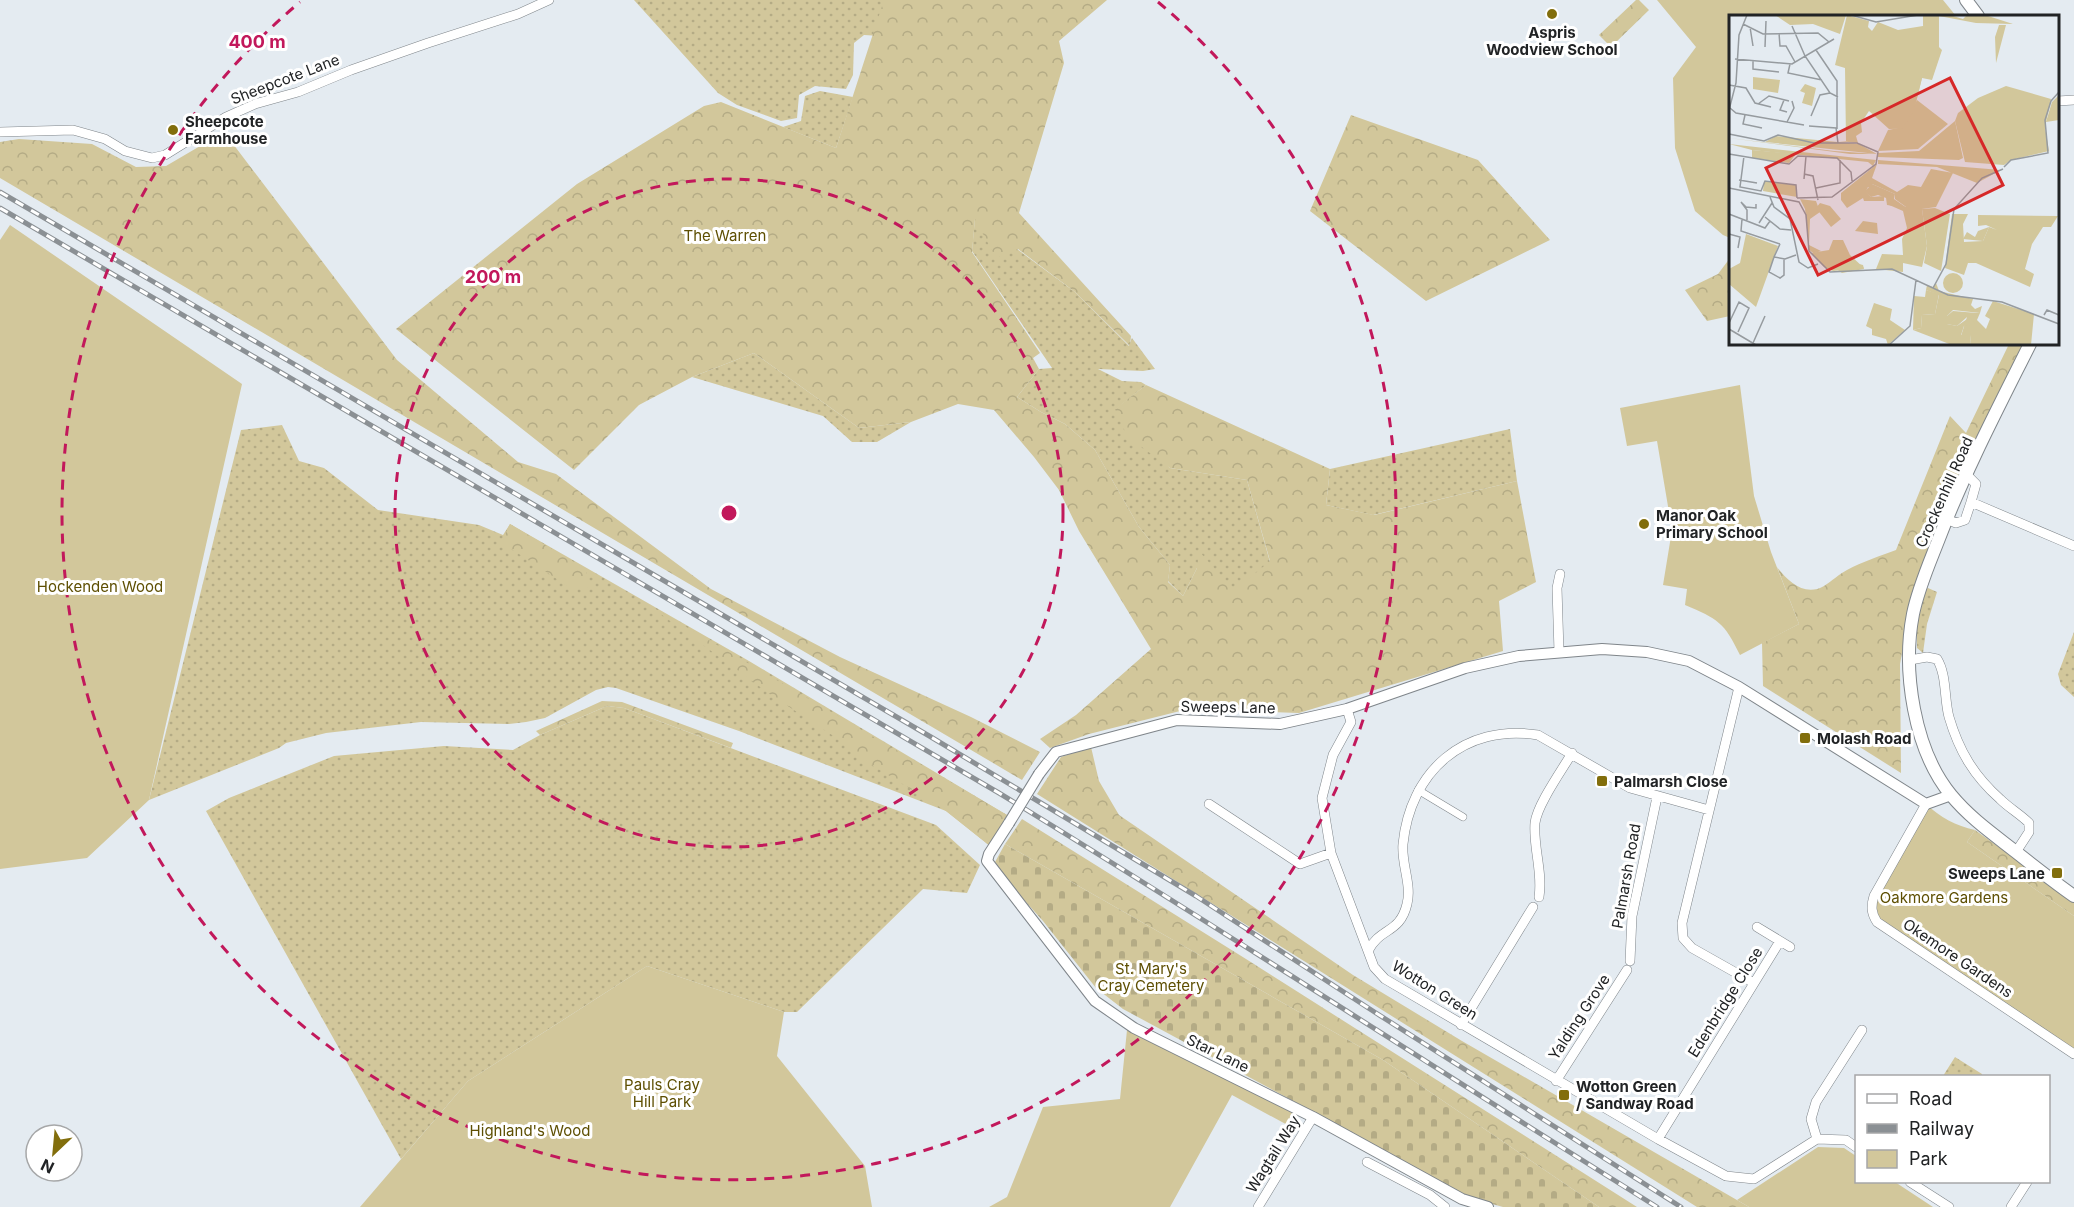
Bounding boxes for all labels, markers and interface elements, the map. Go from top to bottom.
marker: Aspris Woodview School [1545,7,1559,21]
inset map [1729,15,2059,345]
place label: Aspris Woodview School [1486,23,1618,59]
text: 400 m [228,31,286,52]
street label: Sheepcote Lane [228,50,342,108]
place label: Sheepcote Farmhouse [185,112,267,148]
marker: Sheepcote Farmhouse [166,123,180,137]
park label: The Warren [684,226,766,245]
text: 200 m [465,266,521,287]
street label: Crockenhill Road [1911,434,1977,550]
centre of rings [719,503,739,523]
place label: Manor Oak Primary School [1656,506,1768,542]
marker: Manor Oak Primary School [1637,517,1651,531]
park label: Hockenden Wood [37,577,163,596]
street label: Sweeps Lane [1180,697,1276,717]
place label: Molash Road [1817,729,1911,748]
marker: Molash Road [1798,731,1812,745]
place label: Palmarsh Close [1614,772,1728,791]
marker: Palmarsh Close [1595,774,1609,788]
street label: Palmarsh Road [1607,822,1645,930]
place label: Sweeps Lane [1948,864,2045,883]
marker: Sweeps Lane [2050,866,2064,880]
park label: Oakmore Gardens [1880,888,2008,907]
street label: Okemore Gardens [1899,914,2017,1002]
street label: Edenbridge Close [1684,943,1766,1061]
street label: Wotton Green [1389,956,1481,1024]
park label: St. Mary's Cray Cemetery [1098,959,1205,995]
street label: Yalding Grove [1544,971,1614,1063]
street label: Star Lane [1184,1030,1252,1076]
park label: Pauls Cray Hill Park [624,1075,701,1111]
legend [1855,1075,2050,1183]
place label: Wotton Green / Sandway Road [1576,1077,1694,1113]
marker: Wotton Green / Sandway Road [1557,1088,1571,1102]
text: Road [1909,1088,1952,1109]
street label: Wagtail Way [1242,1112,1304,1196]
text: Railway [1909,1118,1974,1139]
park label: Highland's Wood [470,1121,590,1140]
north arrow [24,1123,84,1183]
text: Park [1909,1148,1948,1169]
text: N [38,1155,57,1178]

